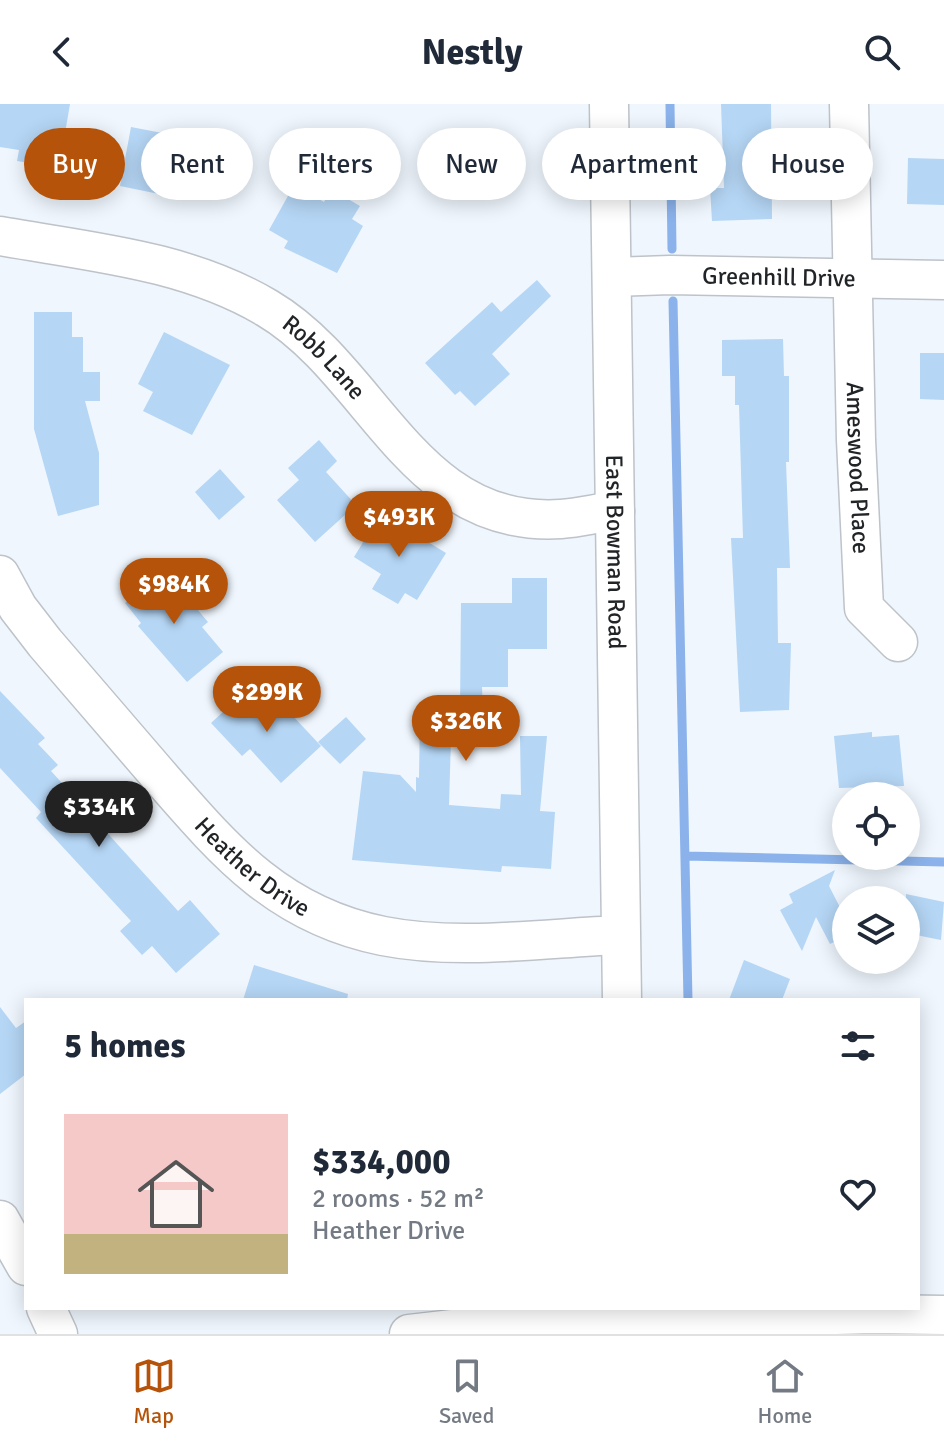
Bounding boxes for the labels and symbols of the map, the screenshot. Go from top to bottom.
street label: Greenhill Drive [702,261,856,293]
street label: Robb Lane [276,308,372,406]
street label: Ameswood Place [840,381,876,555]
street label: East Bowman Road [599,454,632,650]
pin: $493K [343,491,455,559]
pin: $984K [118,558,230,626]
pin: $299K [211,666,323,734]
pin: $326K [410,695,522,763]
pin: $334K [43,781,155,849]
street label: Heather Drive [188,811,315,923]

